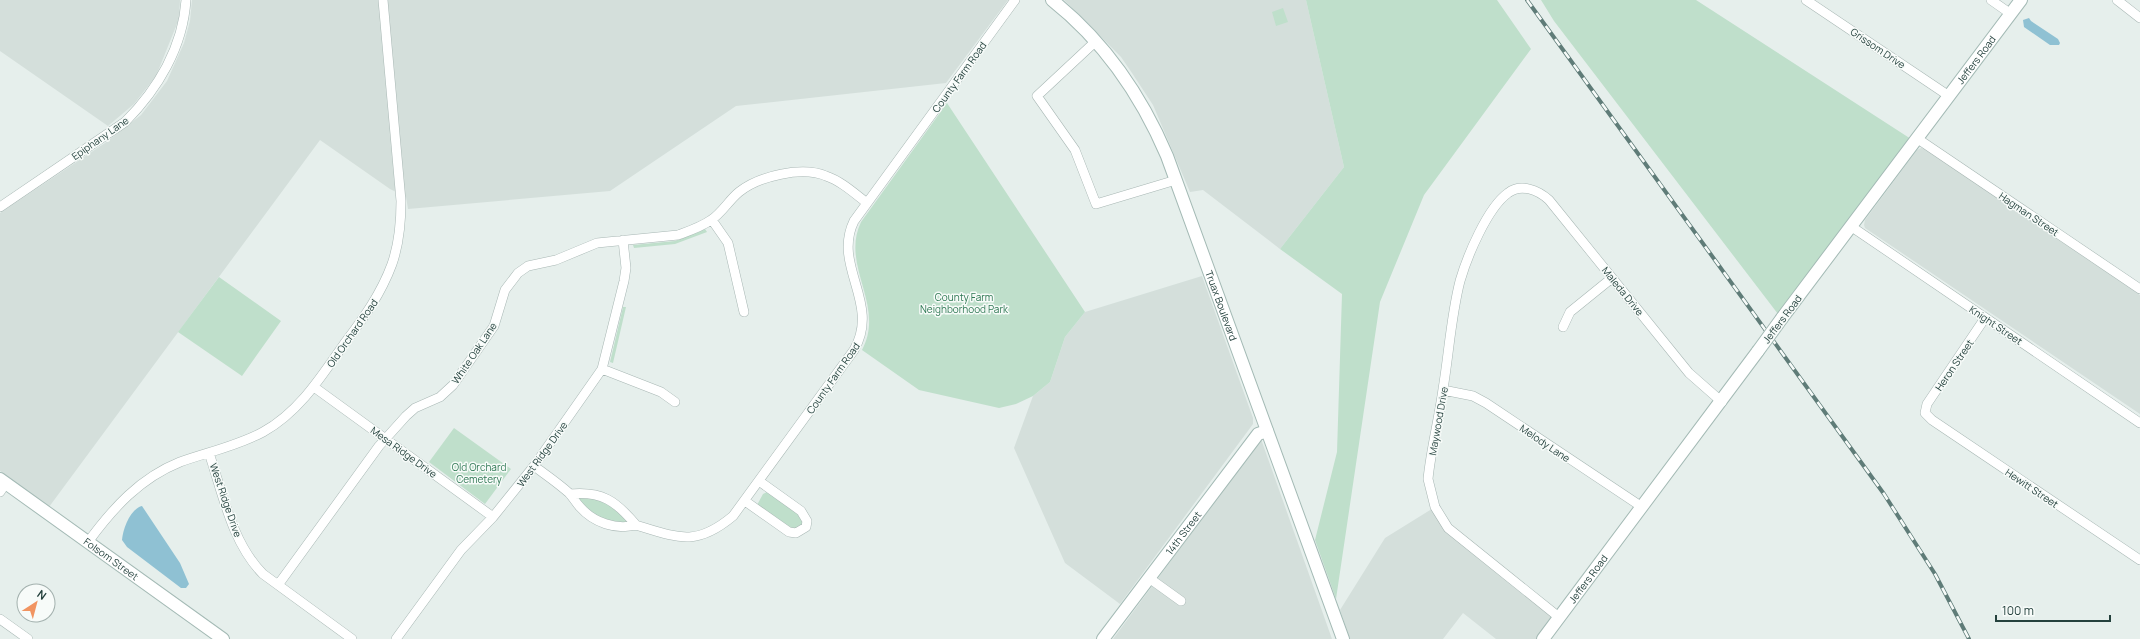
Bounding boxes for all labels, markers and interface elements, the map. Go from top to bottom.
street label: Grissom Drive [1848,25,1908,72]
street label: Jeffers Road [1953,33,1999,87]
street label: County Farm Road [929,39,989,115]
street label: Epiphany Lane [69,113,131,163]
street label: Hagman Street [1996,189,2062,239]
street label: Maleda Drive [1599,264,1647,318]
street label: Truax Boulevard [1202,268,1241,343]
park label: County Farm Neighborhood Park [920,290,1009,316]
street label: Jeffers Road [1759,292,1805,346]
street label: Old Orchard Road [323,296,381,370]
street label: Knight Street [1967,302,2025,348]
street label: White Oak Lane [448,319,500,387]
street label: Heron Street [1932,336,1976,394]
street label: County Farm Road [803,339,863,417]
street label: Maywood Drive [1425,385,1451,456]
street label: West Ridge Drive [514,418,571,489]
street label: Melody Lane [1517,421,1573,465]
street label: Mesa Ridge Drive [368,423,440,481]
park label: Old Orchard Cemetery [452,460,506,486]
street label: West Ridge Drive [207,461,245,539]
street label: Hewitt Street [2003,465,2061,511]
street label: 14th Street [1162,508,1204,558]
street label: Folsom Street [81,534,142,583]
street label: Jeffers Road [1565,552,1611,606]
north arrow [16,583,56,623]
text: N [35,586,50,603]
scale bar [1996,597,2110,623]
text: 100 m [2002,602,2034,619]

